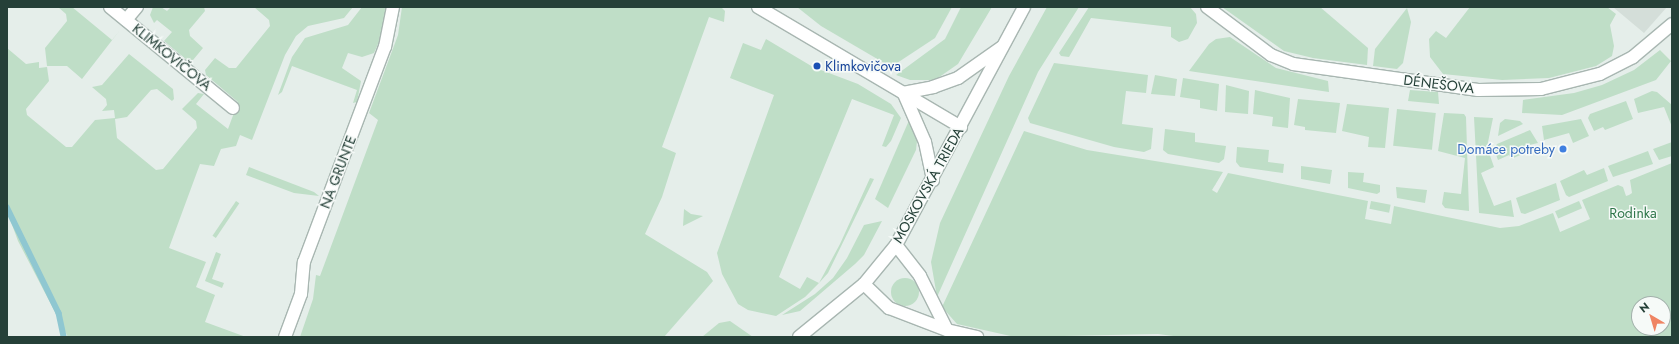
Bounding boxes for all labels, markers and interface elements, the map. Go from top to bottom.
street label: KLIMKOVIČOVA [129,20,215,94]
place label: Klimkovičova [825,58,901,74]
marker: Klimkovičova [812,61,822,71]
street label: DÉNEŠOVA [1403,71,1475,97]
street label: MOSKOVSKÁ TRIEDA [889,124,967,246]
street label: NA GRUNTE [316,133,360,211]
place label: Domáce potreby [1457,141,1555,157]
marker: Domáce potreby [1558,144,1568,154]
park label: Rodinka [1609,205,1657,221]
north arrow [1631,296,1671,336]
text: N [1636,298,1653,316]

